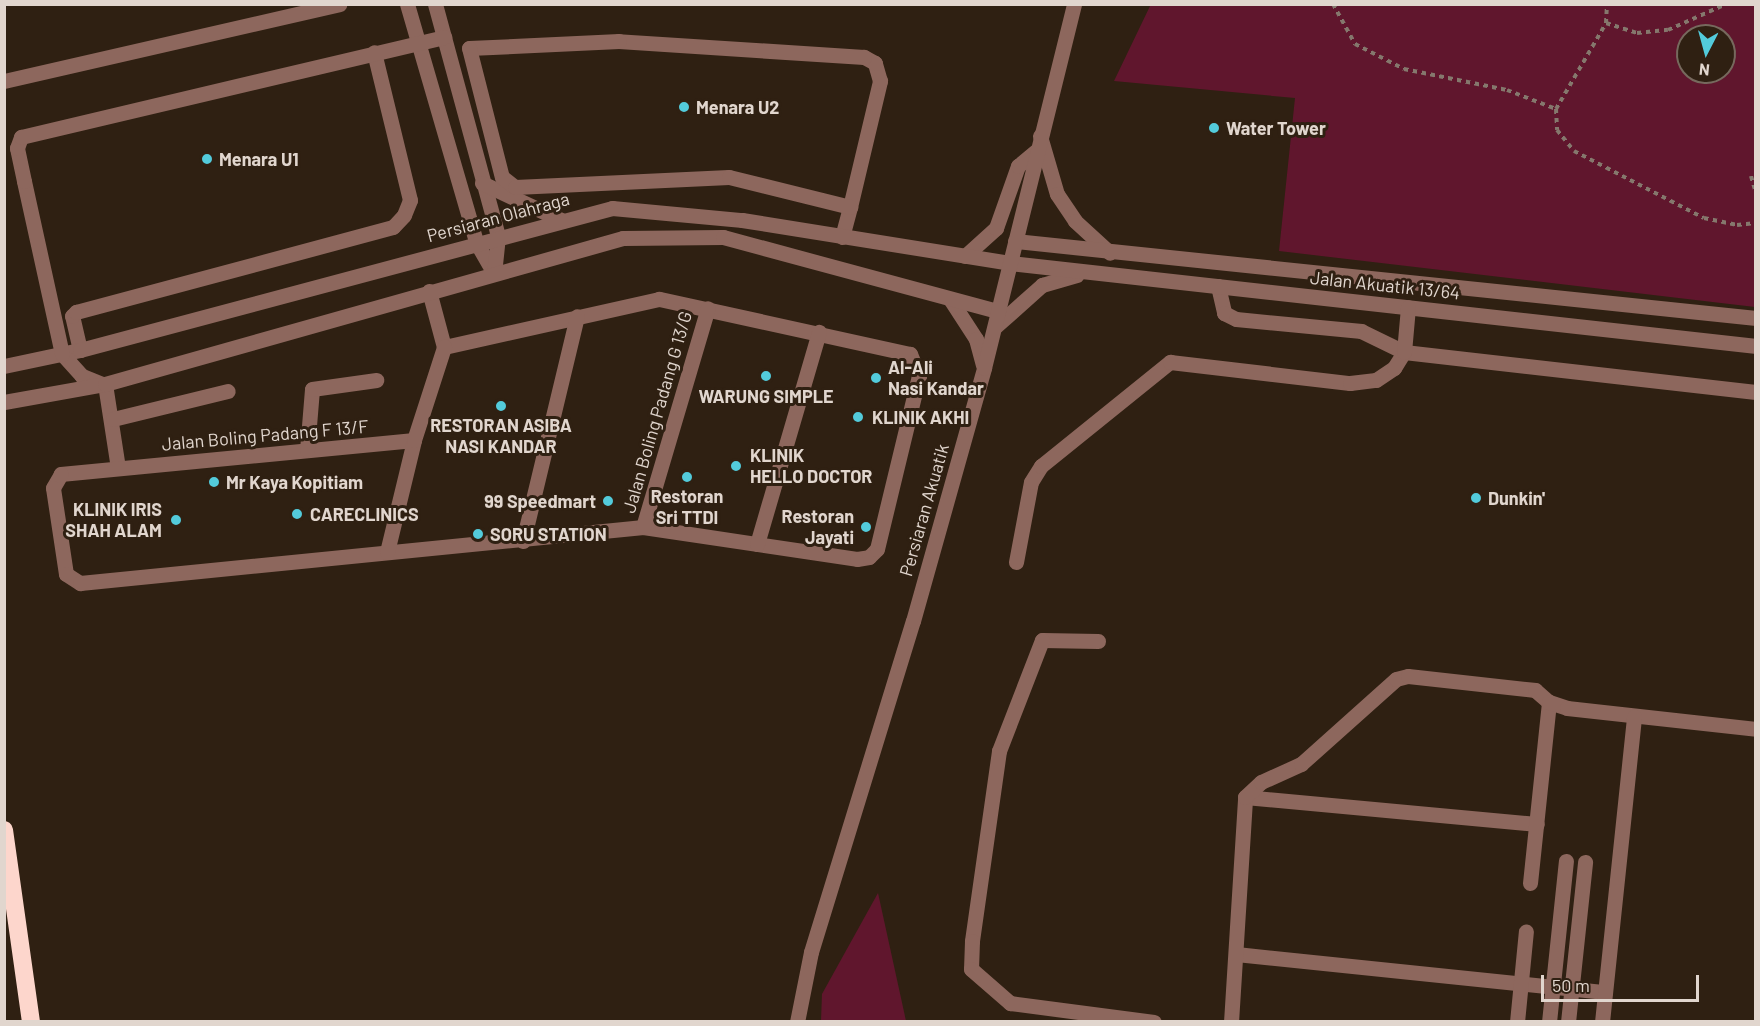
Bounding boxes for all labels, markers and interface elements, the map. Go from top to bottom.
north arrow [1676,24,1736,84]
text: N [1698,60,1711,80]
place label: Menara U2 [696,96,779,118]
marker: Menara U2 [677,100,691,114]
place label: Water Tower [1226,117,1326,139]
marker: Water Tower [1207,121,1221,135]
place label: Menara U1 [219,148,299,170]
marker: Menara U1 [200,152,214,166]
street label: Persiaran Olahraga [424,188,572,246]
street label: Jalan Akuatik 13/64 [1309,266,1461,304]
street label: Jalan Boling Padang G 13/G [618,309,696,515]
place label: Al-Ali Nasi Kandar [888,357,984,400]
marker: WARUNG SIMPLE [759,369,773,383]
marker: Al-Ali Nasi Kandar [869,371,883,385]
place label: WARUNG SIMPLE [699,385,833,407]
marker: RESTORAN ASIBA NASI KANDAR [494,399,508,413]
place label: KLINIK AKHI [872,406,969,428]
marker: KLINIK AKHI [849,408,867,426]
street label: Jalan Boling Padang F 13/F [161,415,369,455]
place label: RESTORAN ASIBA NASI KANDAR [430,415,572,458]
street label: Persiaran Akuatik [895,441,953,579]
place label: KLINIK HELLO DOCTOR [750,445,872,488]
marker: KLINIK HELLO DOCTOR [727,457,745,475]
marker: Restoran Sri TTDI [680,470,694,484]
place label: Mr Kaya Kopitiam [226,471,363,493]
marker: Mr Kaya Kopitiam [207,475,221,489]
place label: Restoran Sri TTDI [651,486,723,528]
place label: Dunkin' [1488,487,1545,509]
place label: 99 Speedmart [484,490,596,512]
marker: Dunkin' [1469,491,1483,505]
marker: 99 Speedmart [601,494,615,508]
place label: KLINIK IRIS SHAH ALAM [65,499,162,542]
place label: CARECLINICS [310,503,419,525]
marker: CARECLINICS [288,505,306,523]
place label: Restoran Jayati [781,506,854,548]
marker: KLINIK IRIS SHAH ALAM [167,511,185,529]
marker: Restoran Jayati [859,520,873,534]
place label: SORU STATION [490,523,607,545]
marker: SORU STATION [471,527,485,541]
scale bar [1544,963,1702,1001]
text: 50 m [1552,974,1590,996]

